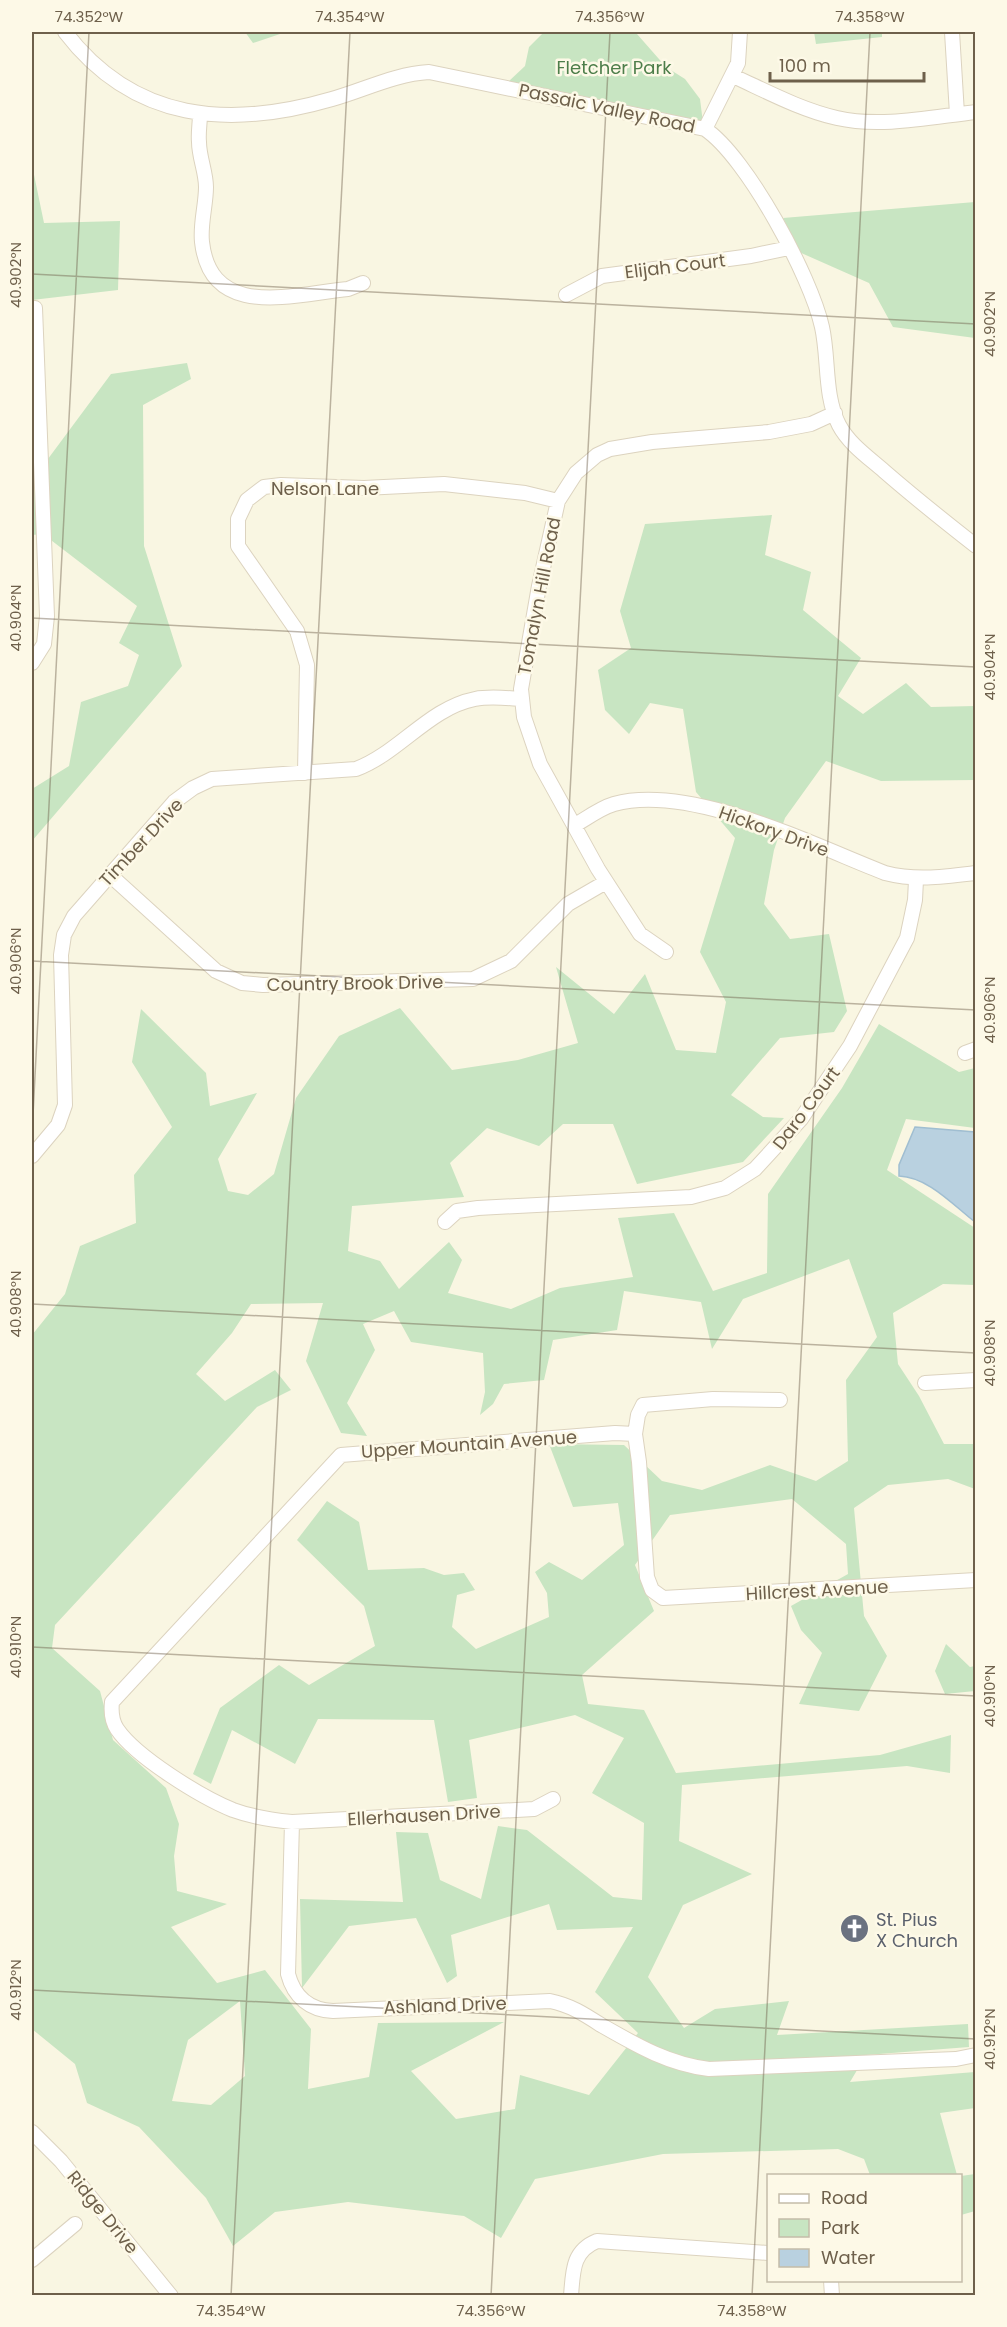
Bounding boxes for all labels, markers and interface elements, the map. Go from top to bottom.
text: 74.352°W [55,6,124,27]
text: 74.354°W [315,6,385,27]
text: 74.356°W [575,6,645,27]
text: 74.358°W [835,6,905,27]
scale bar [770,45,924,83]
text: 100 m [779,53,831,78]
park label: Fletcher Park [557,55,672,80]
street label: Passaic Valley Road [516,77,698,139]
text: 40.902°N [5,242,26,308]
street label: Elijah Court [623,247,727,285]
text: 40.902°N [979,291,1000,357]
street label: Nelson Lane [271,476,379,501]
street label: Tomalyn Hill Road [511,515,567,677]
text: 40.904°N [5,584,26,652]
text: 40.904°N [979,633,1000,701]
street label: Timber Drive [93,792,189,892]
street label: Hickory Drive [716,800,832,862]
text: 40.906°N [5,927,26,995]
street label: Country Brook Drive [266,969,444,997]
text: 40.906°N [979,976,1000,1044]
street label: Daro Court [766,1061,846,1155]
text: 40.908°N [5,1270,26,1338]
text: 40.908°N [979,1319,1000,1387]
street label: Upper Mountain Avenue [360,1424,578,1464]
street label: Hillcrest Avenue [745,1574,889,1606]
text: 40.910°N [5,1616,26,1678]
text: 40.910°N [979,1665,1000,1727]
street label: Ellerhausen Drive [347,1799,501,1831]
place label: St. Pius X Church [876,1907,958,1953]
church icon: St. Pius X Church [839,1913,871,1945]
text: 40.912°N [5,1959,26,2021]
street label: Ashland Drive [383,1990,507,2020]
text: 40.912°N [979,2008,1000,2070]
street label: Ridge Drive [62,2165,144,2259]
legend [767,2174,962,2282]
text: Road [821,2185,868,2210]
text: Park [821,2215,860,2240]
text: Water [821,2245,875,2270]
text: 74.354°W [196,2300,266,2321]
text: 74.356°W [456,2300,526,2321]
text: 74.358°W [717,2300,787,2321]

